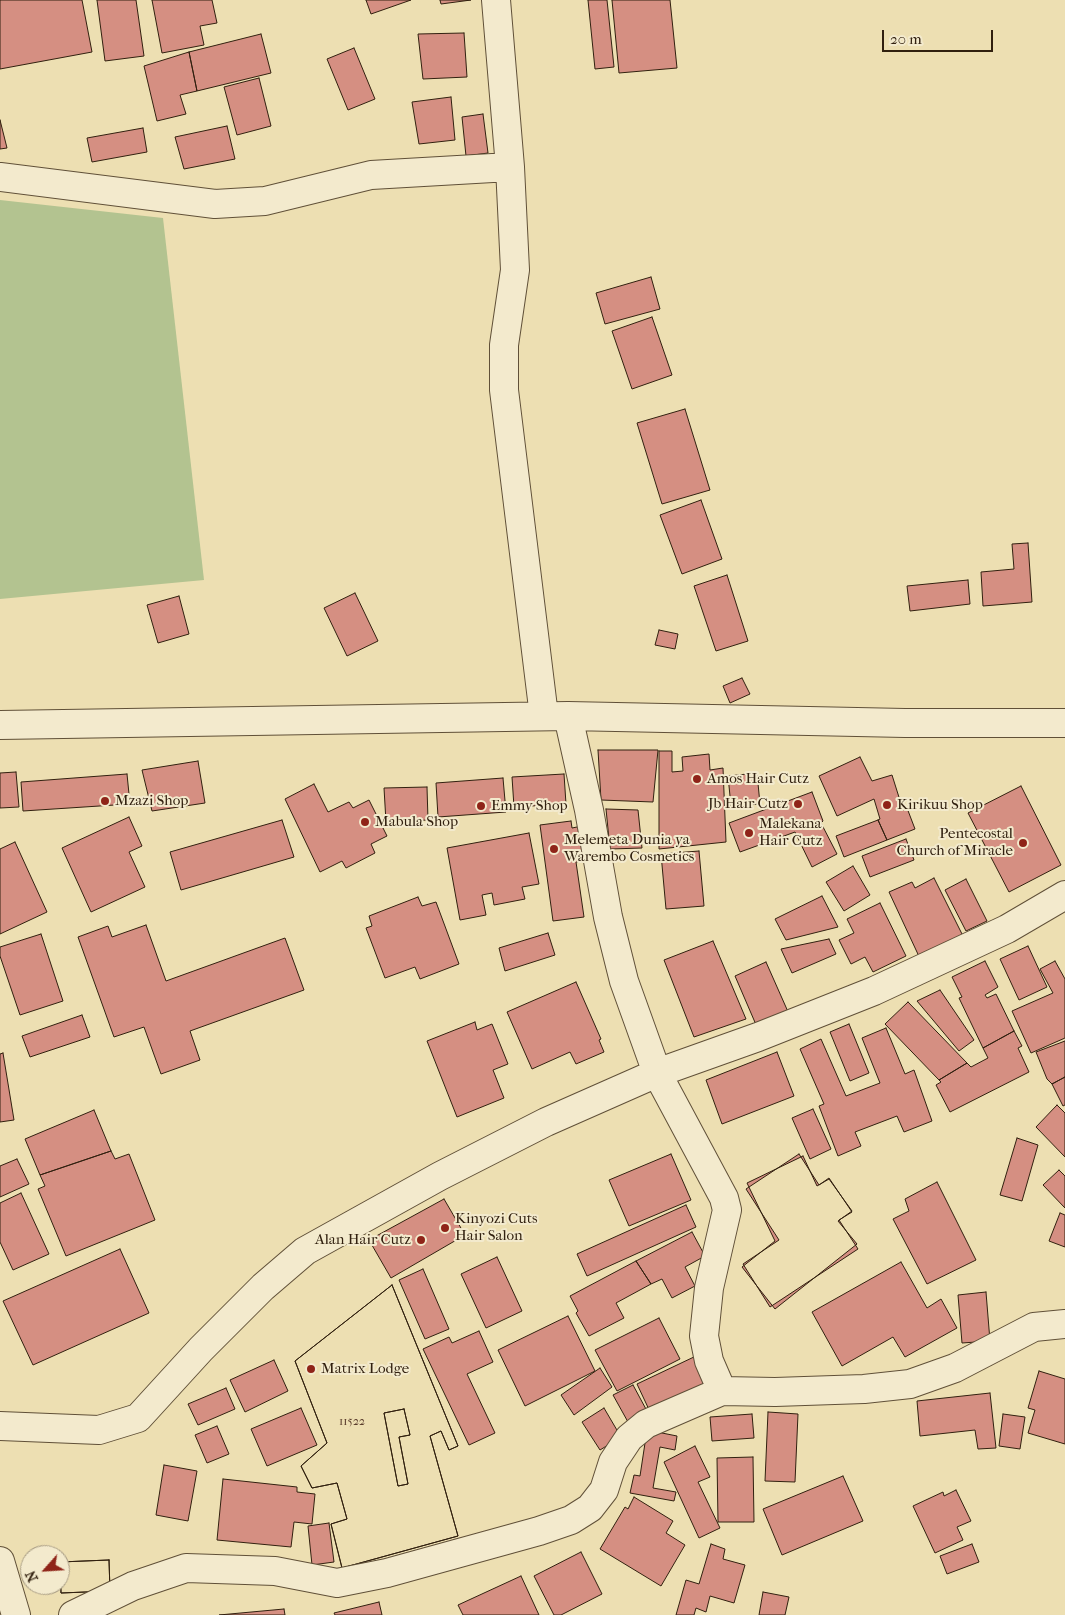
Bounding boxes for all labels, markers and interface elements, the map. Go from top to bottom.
scale bar [885,20,996,52]
text: 20 m [890,30,922,48]
place label: Amos Hair Cutz [707,770,809,788]
marker: Amos Hair Cutz [691,773,703,785]
place label: Mzazi Shop [115,792,188,810]
marker: Mzazi Shop [99,795,111,807]
place label: Jb Hair Cutz [708,795,788,813]
place label: Kirikuu Shop [897,796,983,814]
place label: Emmy Shop [491,797,568,815]
marker: Jb Hair Cutz [792,798,804,810]
marker: Kirikuu Shop [881,799,893,811]
marker: Emmy Shop [475,800,487,812]
place label: Mabula Shop [375,813,458,831]
place label: Malekana Hair Cutz [759,815,822,850]
marker: Mabula Shop [359,816,371,828]
place label: Pentecostal Church of Miracle [897,825,1013,860]
marker: Malekana Hair Cutz [743,827,755,839]
place label: Melemeta Dunia ya Warembo Cosmetics [564,831,694,866]
marker: Pentecostal Church of Miracle [1017,837,1029,849]
marker: Melemeta Dunia ya Warembo Cosmetics [548,843,560,855]
place label: Kinyozi Cuts Hair Salon [455,1210,538,1245]
marker: Kinyozi Cuts Hair Salon [439,1222,451,1234]
place label: Alan Hair Cutz [315,1231,411,1249]
marker: Alan Hair Cutz [415,1234,427,1246]
place label: Matrix Lodge [321,1360,409,1378]
marker: Matrix Lodge [305,1363,317,1375]
house number: 11522 [339,1415,365,1429]
north arrow [20,1545,70,1595]
text: N [22,1568,42,1585]

